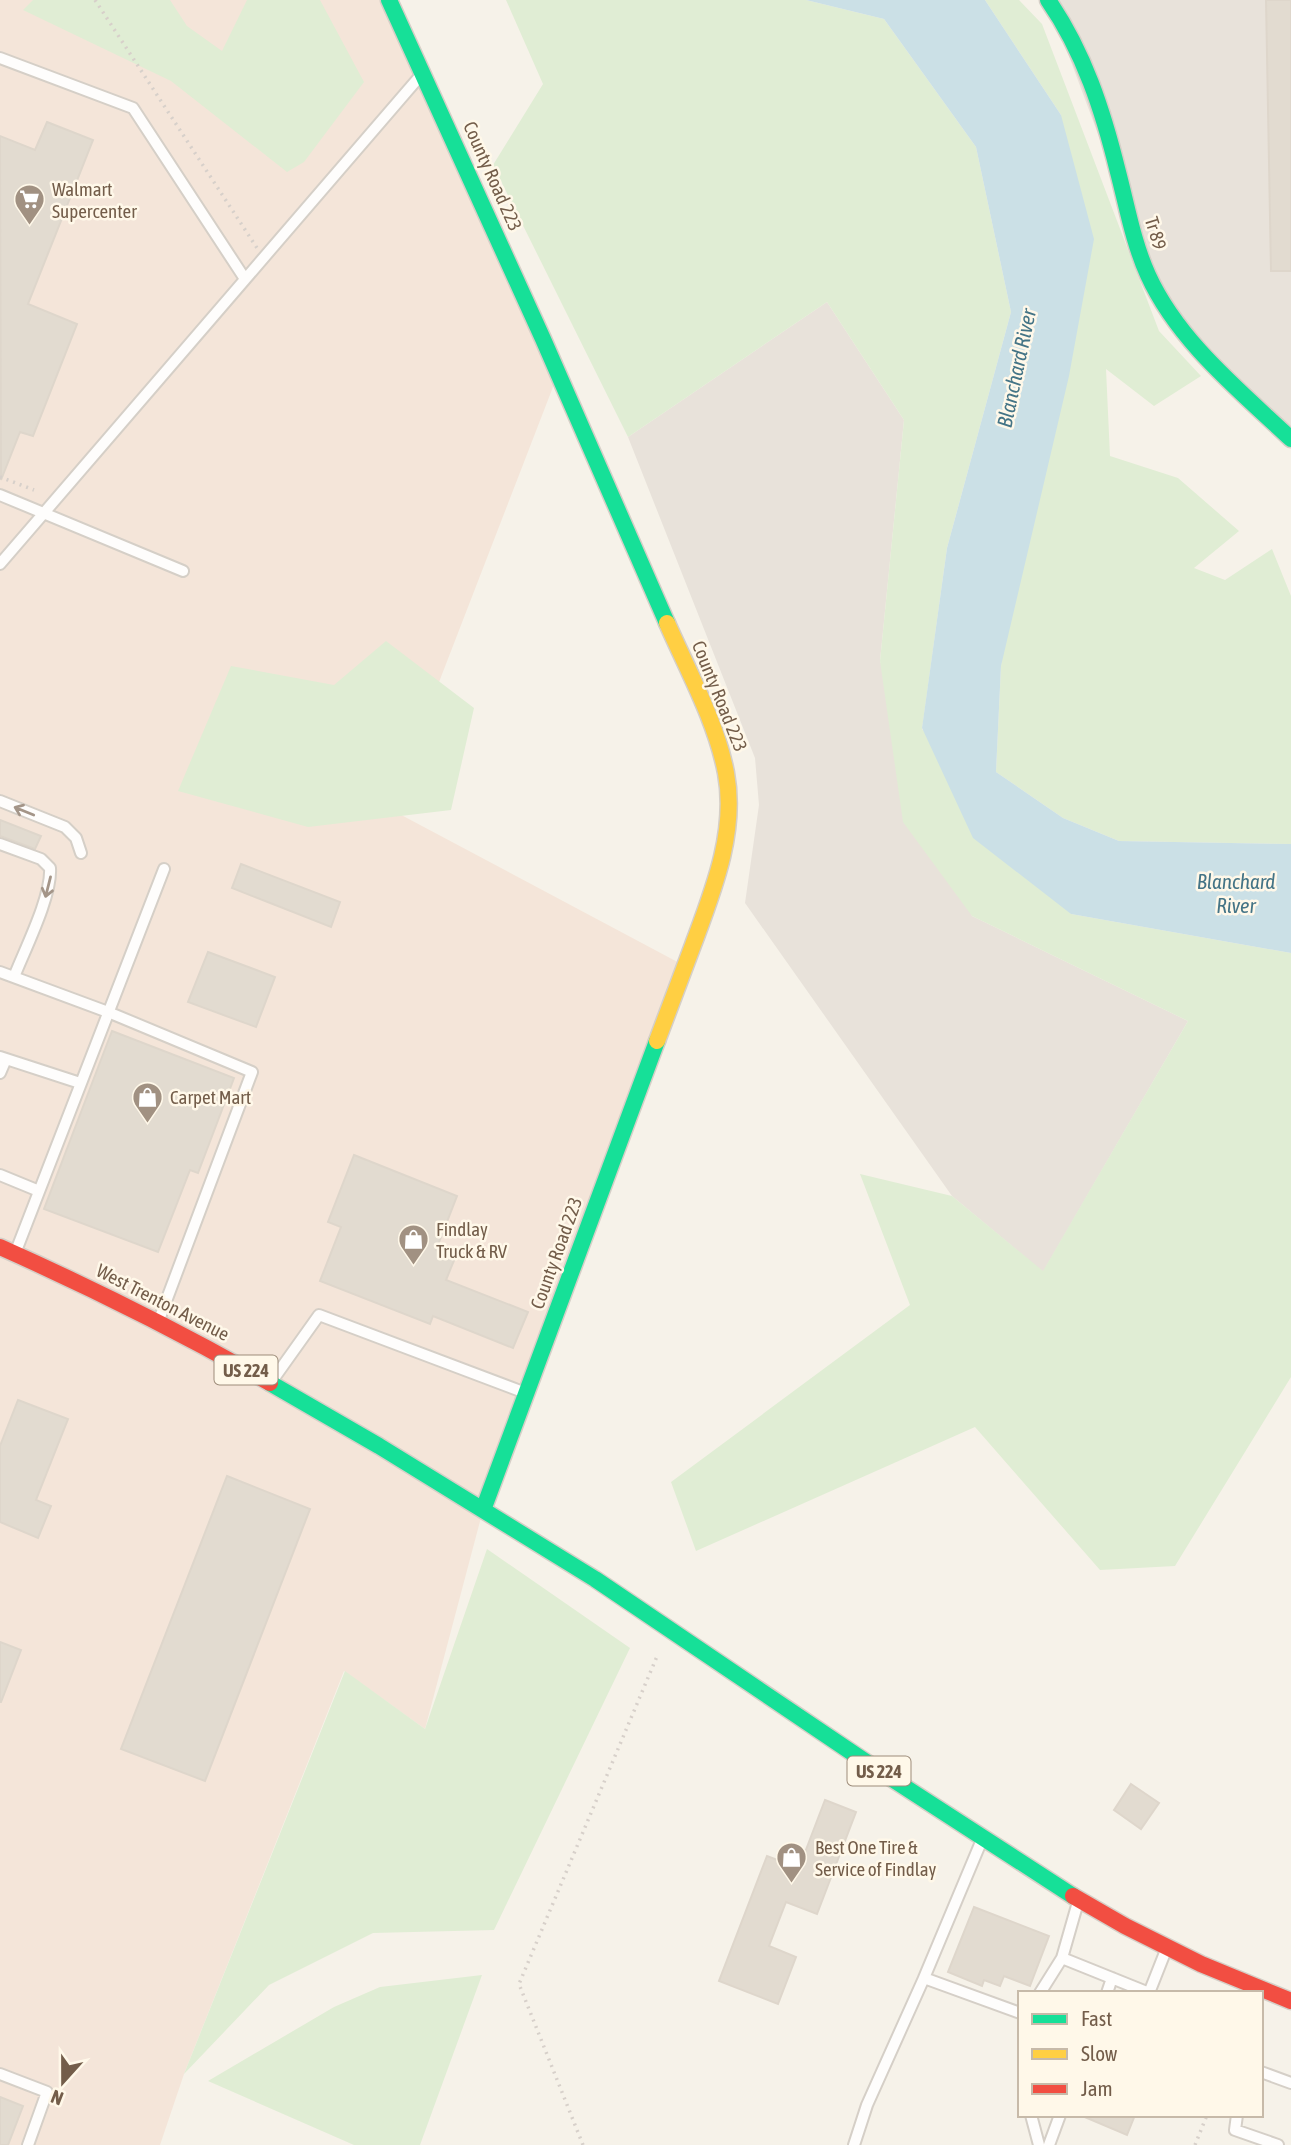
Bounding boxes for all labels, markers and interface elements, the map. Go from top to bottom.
street label: County Road 223 [459,118,527,234]
place label: Walmart Supercenter [52,178,137,222]
supermarket icon: Walmart Supercenter [12,183,46,227]
street label: Tr 89 [1141,214,1171,252]
water label: Blanchard River [992,306,1040,430]
street label: County Road 223 [688,637,752,755]
one-way arrow [14,803,36,816]
water label: Blanchard River [1197,869,1275,917]
one-way arrow [41,875,54,897]
shop icon: Carpet Mart [130,1080,164,1124]
place label: Carpet Mart [170,1086,251,1108]
street label: County Road 223 [526,1194,586,1312]
place label: Findlay Truck & RV [436,1218,508,1262]
shop icon: Findlay Truck & RV [396,1223,430,1267]
street label: West Trenton Avenue [93,1259,233,1345]
road number: US 224 [215,1356,278,1385]
road number: US 224 [848,1756,910,1786]
place label: Best One Tire & Service of Findlay [815,1836,937,1880]
shop icon: Best One Tire & Service of Findlay [775,1841,809,1885]
legend [1018,1991,1263,2117]
text: Fast [1081,2006,1112,2030]
text: Slow [1081,2041,1118,2065]
north arrow [28,2047,98,2117]
text: Jam [1081,2076,1113,2100]
text: N [48,2086,66,2110]

